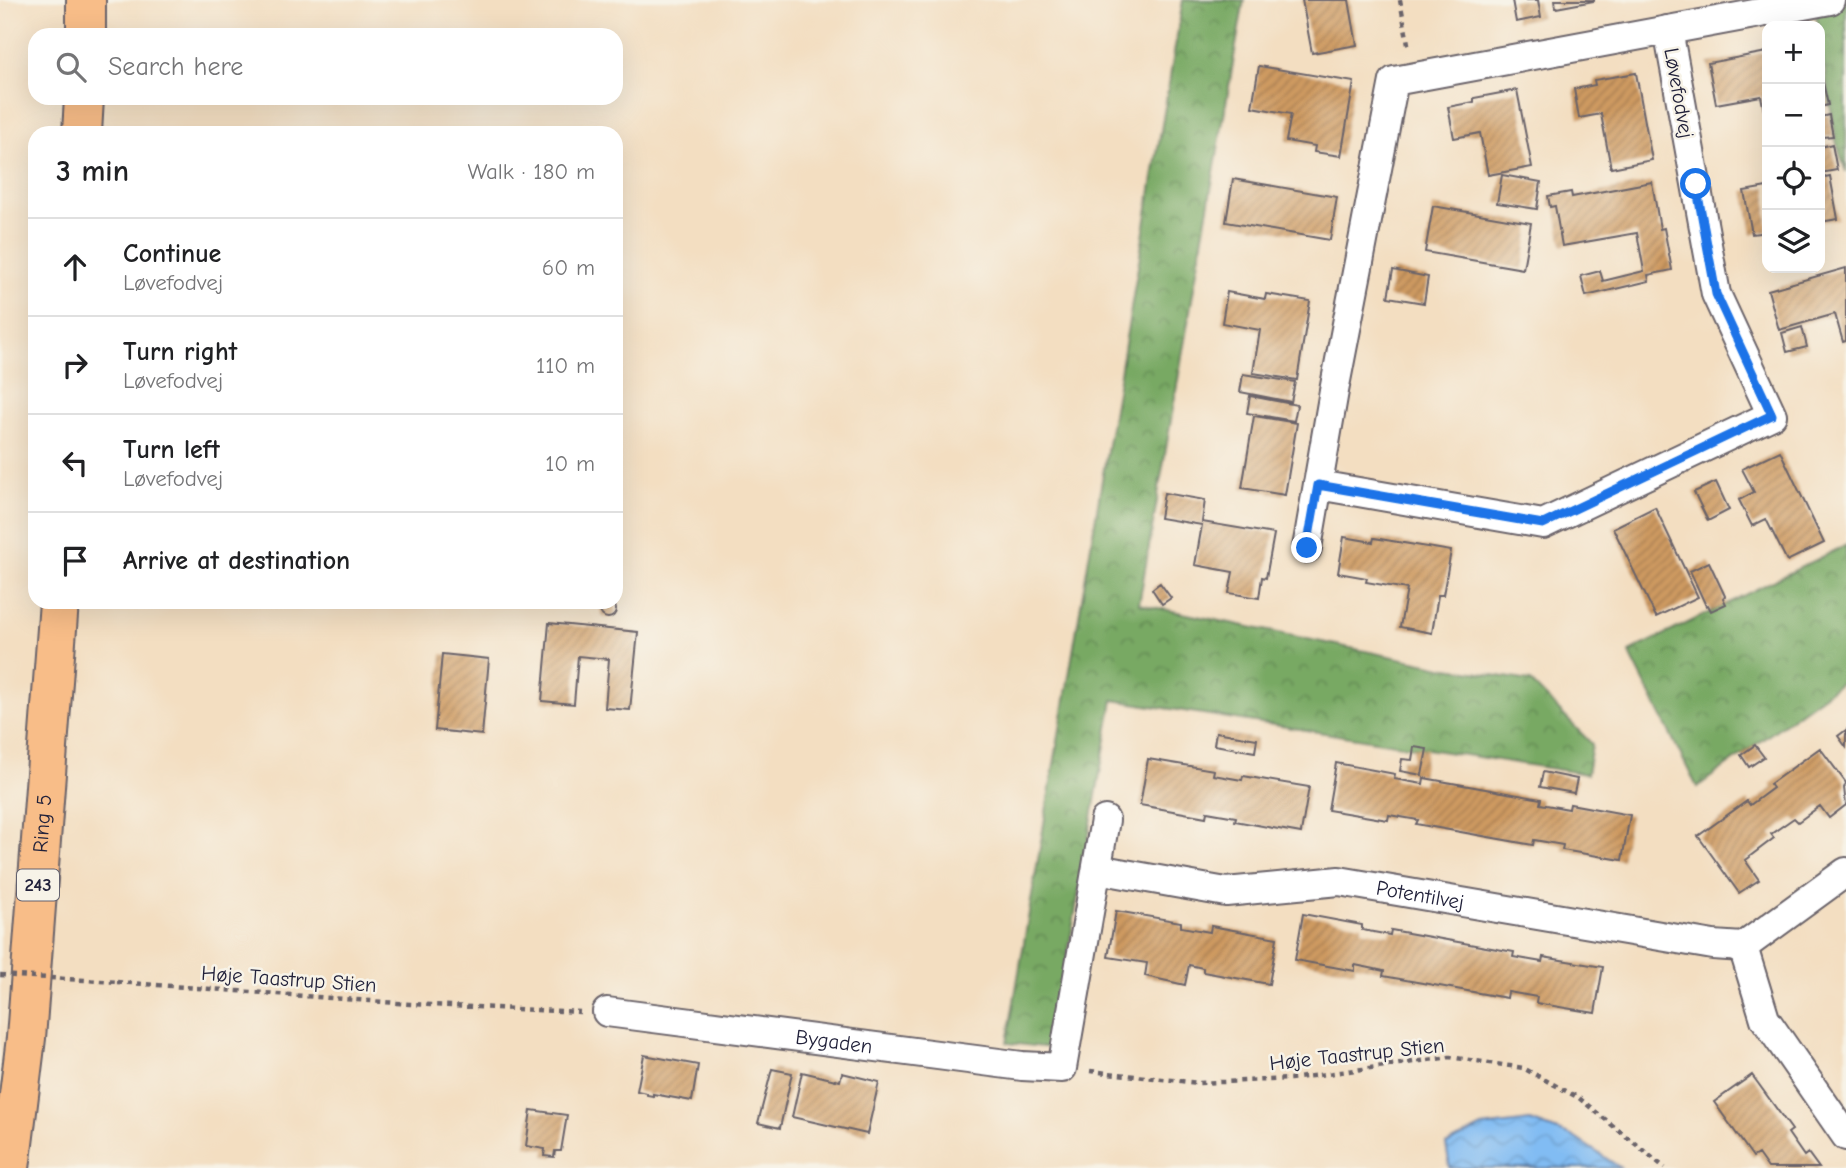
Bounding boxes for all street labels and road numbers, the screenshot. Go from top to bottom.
street label: Løvefodvej [1659,46,1699,140]
street label: Ring 5 [28,794,56,854]
road number: 243 [17,870,59,900]
street label: Potentilvej [1375,876,1466,914]
street label: Høje Taastrup Stien [200,961,378,997]
street label: Bygaden [794,1025,874,1058]
street label: Høje Taastrup Stien [1268,1033,1446,1075]

